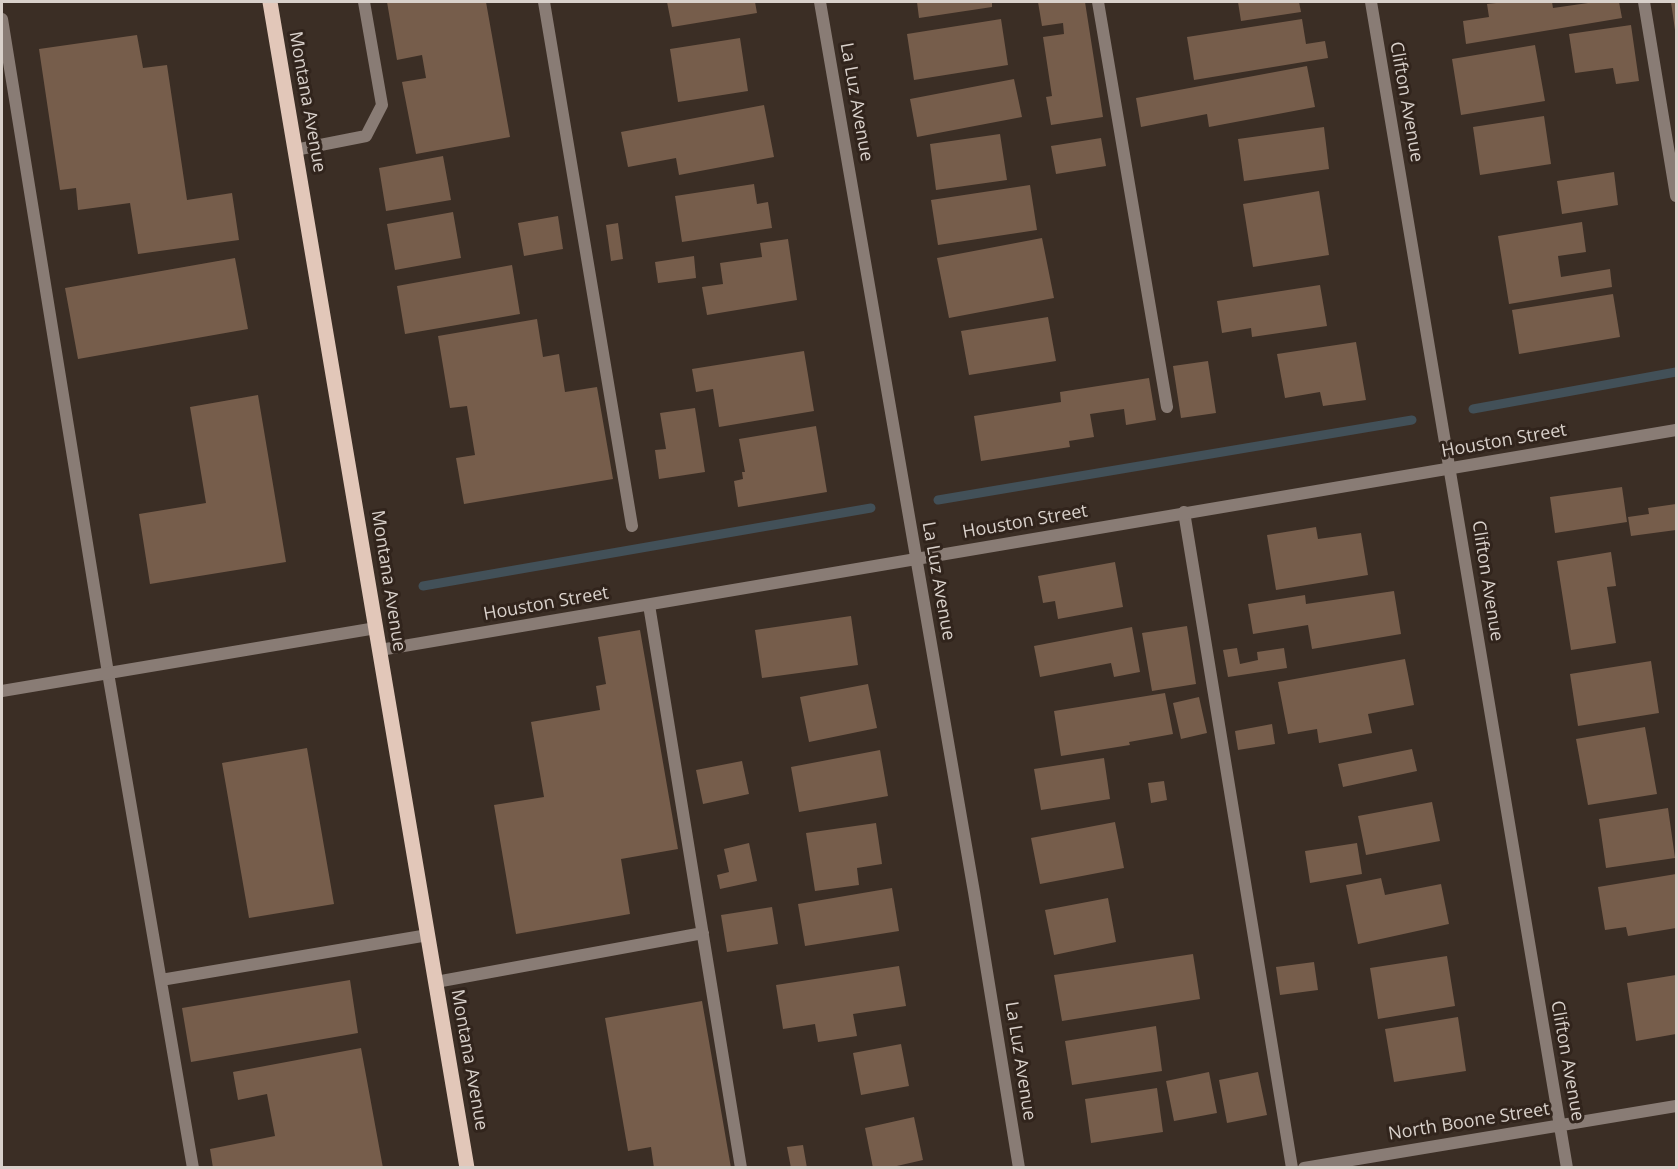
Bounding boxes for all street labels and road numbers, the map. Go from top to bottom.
street label: Montana Avenue [284,30,330,174]
street label: Clifton Avenue [1385,40,1427,164]
street label: La Luz Avenue [835,41,877,163]
street label: Houston Street [1440,419,1568,463]
street label: Houston Street [961,500,1089,544]
street label: Montana Avenue [366,509,410,653]
street label: Clifton Avenue [1467,519,1507,643]
street label: La Luz Avenue [917,520,959,642]
street label: Houston Street [482,582,610,626]
street label: Montana Avenue [446,988,492,1132]
street label: Clifton Avenue [1546,999,1588,1123]
street label: La Luz Avenue [1000,1000,1040,1122]
street label: North Boone Street [1387,1099,1551,1145]

